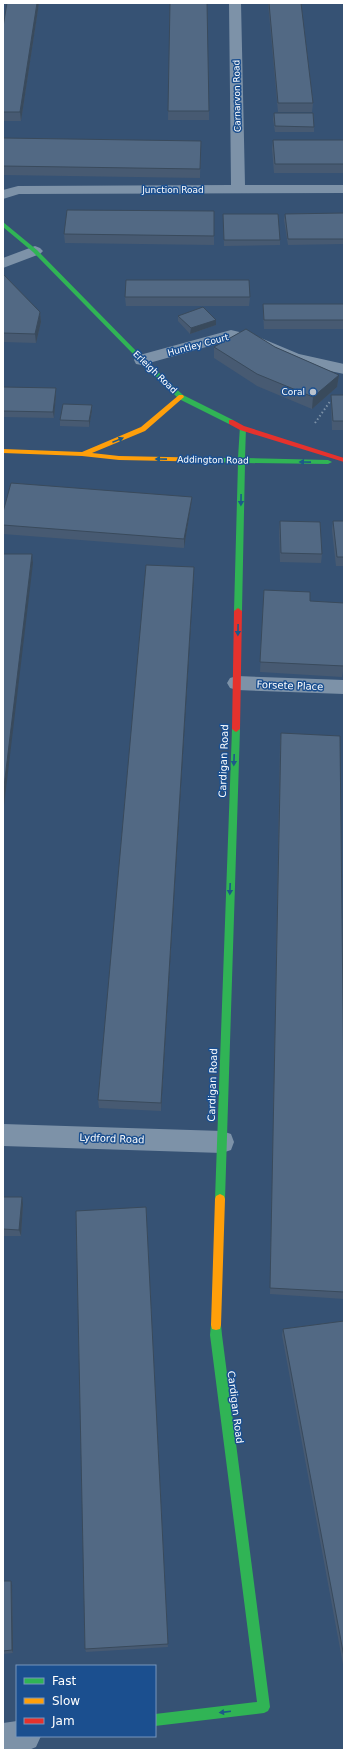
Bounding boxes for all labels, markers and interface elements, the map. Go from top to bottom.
street label: Carnarvon Road [231,60,243,132]
street label: Junction Road [141,185,204,195]
street label: Huntley Court [166,332,230,358]
street label: Erleigh Road [131,349,179,395]
place label: Coral [281,387,305,397]
marker: Coral [308,387,318,397]
one-way arrow [113,436,125,442]
street label: Addington Road [177,454,249,466]
one-way arrow [154,456,167,462]
one-way arrow [298,459,311,465]
one-way arrow [237,494,244,506]
one-way arrow [235,624,241,637]
street label: Forsete Place [256,679,324,692]
street label: Cardigan Road [217,724,230,798]
one-way arrow [231,754,237,767]
one-way arrow [227,883,233,896]
street label: Cardigan Road [206,1048,219,1122]
street label: Lydford Road [79,1132,145,1145]
street label: Cardigan Road [226,1370,245,1444]
legend [16,1665,156,1737]
text: Fast [52,1674,76,1688]
text: Slow [52,1694,80,1708]
one-way arrow [219,1709,231,1715]
text: Jam [51,1714,75,1728]

